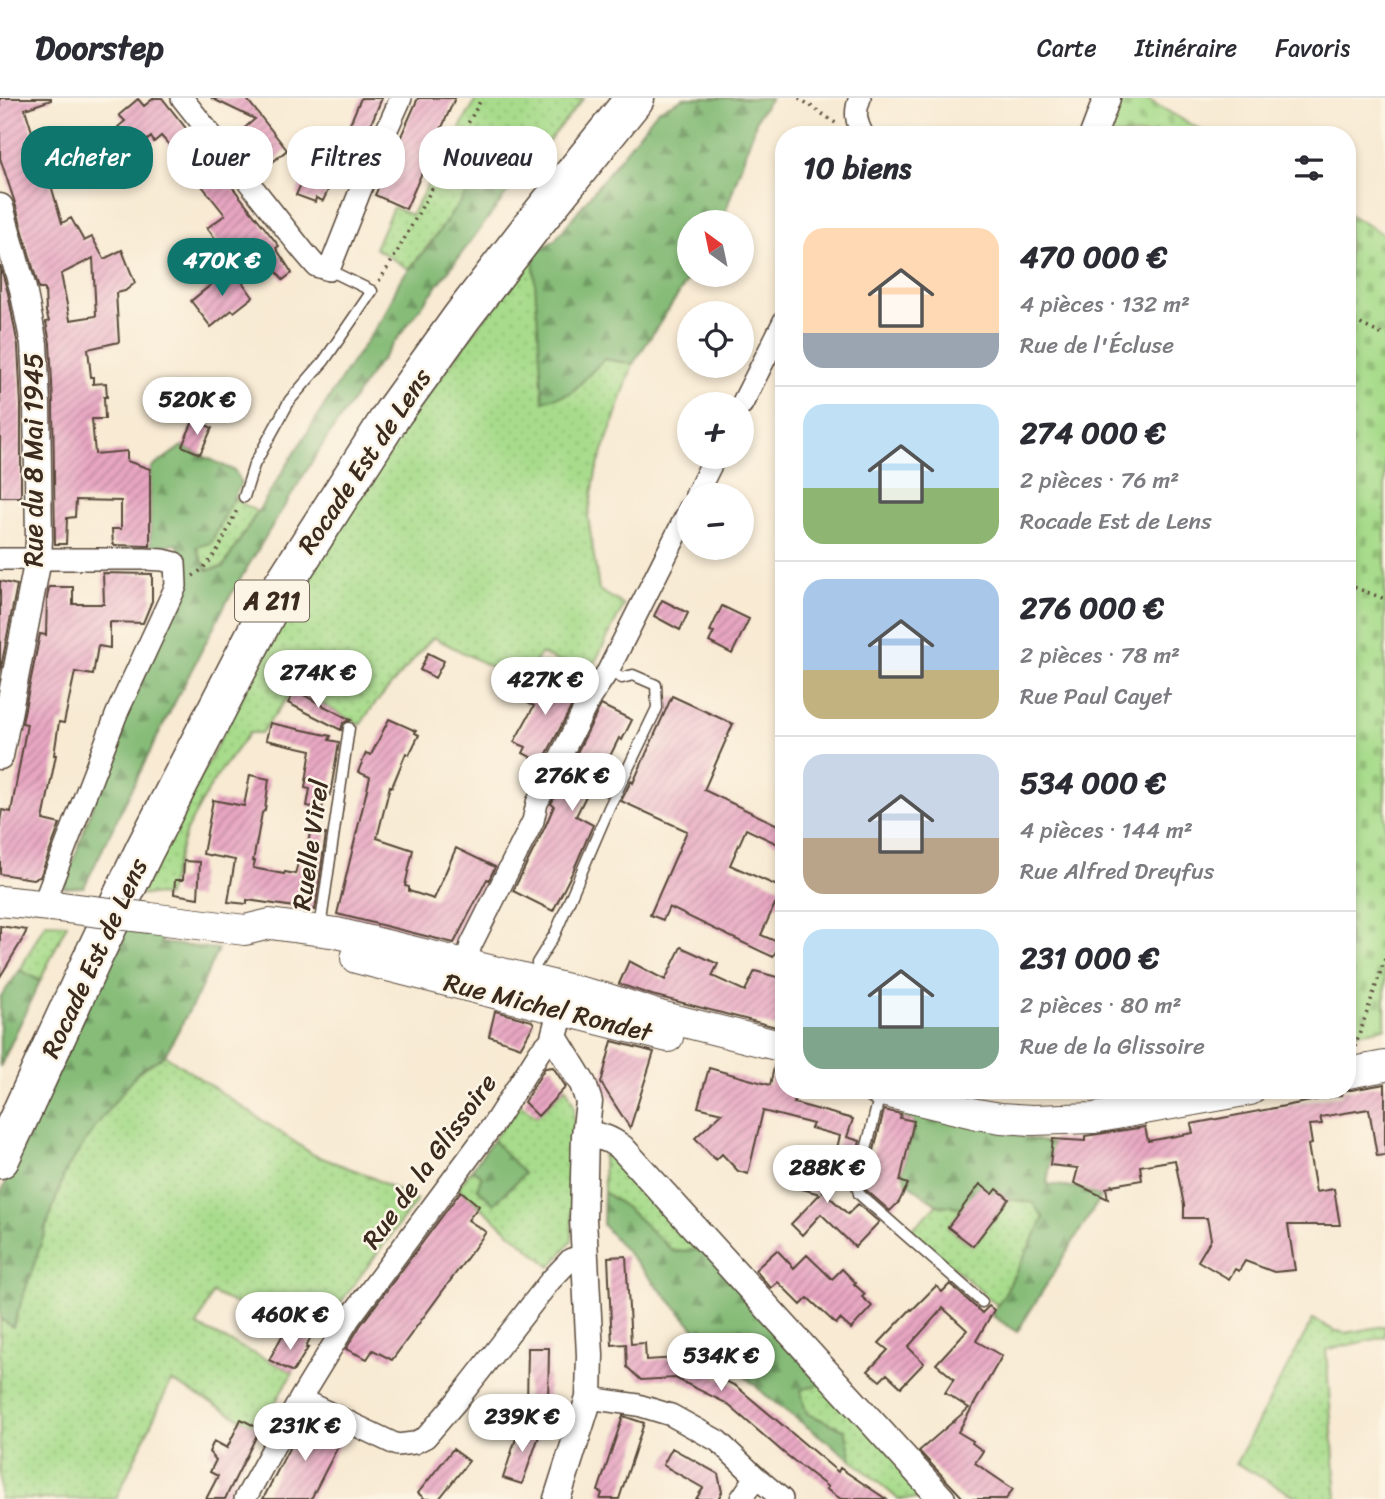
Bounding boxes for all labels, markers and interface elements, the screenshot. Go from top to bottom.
text: Doorstep [35,19,164,77]
text: Carte [1037,27,1097,69]
text: Itinéraire [1135,27,1237,69]
text: Favoris [1275,27,1350,69]
chip: Acheter [21,126,153,189]
chip: Louer [167,126,273,189]
chip: Filtres [287,126,405,189]
chip: Nouveau [419,126,557,189]
text: 10 biens [803,141,911,195]
icon: filters [1290,149,1328,187]
north arrow [677,210,754,287]
map controls [677,210,754,560]
text: 470 000 € [1020,230,1167,284]
pin: 470K € [165,238,279,298]
text: 470K € [183,240,261,281]
icon: home [859,256,943,340]
text: 4 pièces · 132 m² [1020,284,1190,325]
button: locate [677,301,754,378]
text: Rue de l'Écluse [1020,325,1174,366]
street label: Rue du 8 Mai 1945 [10,353,56,567]
street label: Rocade Est de Lens [284,358,444,564]
pin: 520K € [140,378,254,437]
text: 520K € [158,379,236,420]
button: + [677,392,754,469]
text: 274 000 € [1020,406,1166,460]
icon: home [859,432,943,516]
text: 2 pièces · 76 m² [1020,460,1179,501]
button: − [677,483,754,560]
text: Rocade Est de Lens [1020,501,1212,542]
road number: A 211 [235,580,309,622]
text: 276 000 € [1020,581,1164,635]
icon: home [859,607,943,691]
text: 2 pièces · 78 m² [1020,635,1180,676]
pin: 274K € [261,650,375,710]
text: 274K € [280,652,356,693]
pin: 427K € [488,658,602,717]
text: 427K € [507,659,583,700]
text: Rue Paul Cayet [1020,676,1172,717]
pin: 276K € [515,754,629,813]
text: 276K € [535,755,609,796]
text: 534 000 € [1020,756,1166,810]
street label: Ruelle Virel [278,776,342,913]
icon: home [859,782,943,866]
text: 4 pièces · 144 m² [1020,810,1193,851]
street label: Rocade Est de Lens [27,849,161,1066]
text: Rue Alfred Dreyfus [1020,851,1214,892]
text: 231 000 € [1020,931,1159,985]
icon: home [859,957,943,1041]
street label: Rue Michel Rondet [439,959,658,1055]
text: 2 pièces · 80 m² [1020,985,1182,1026]
text: Rue de la Glissoire [1020,1026,1205,1067]
street label: Rue de la Glissoire [349,1063,509,1259]
pin: 288K € [770,1146,884,1205]
text: 288K € [789,1147,865,1188]
pin: 460K € [233,1292,347,1352]
text: 460K € [251,1294,329,1335]
pin: 534K € [664,1334,778,1393]
text: 534K € [683,1335,759,1376]
pin: 239K € [465,1394,579,1454]
text: 239K € [484,1396,560,1437]
pin: 231K € [248,1404,362,1463]
text: 231K € [269,1405,341,1446]

